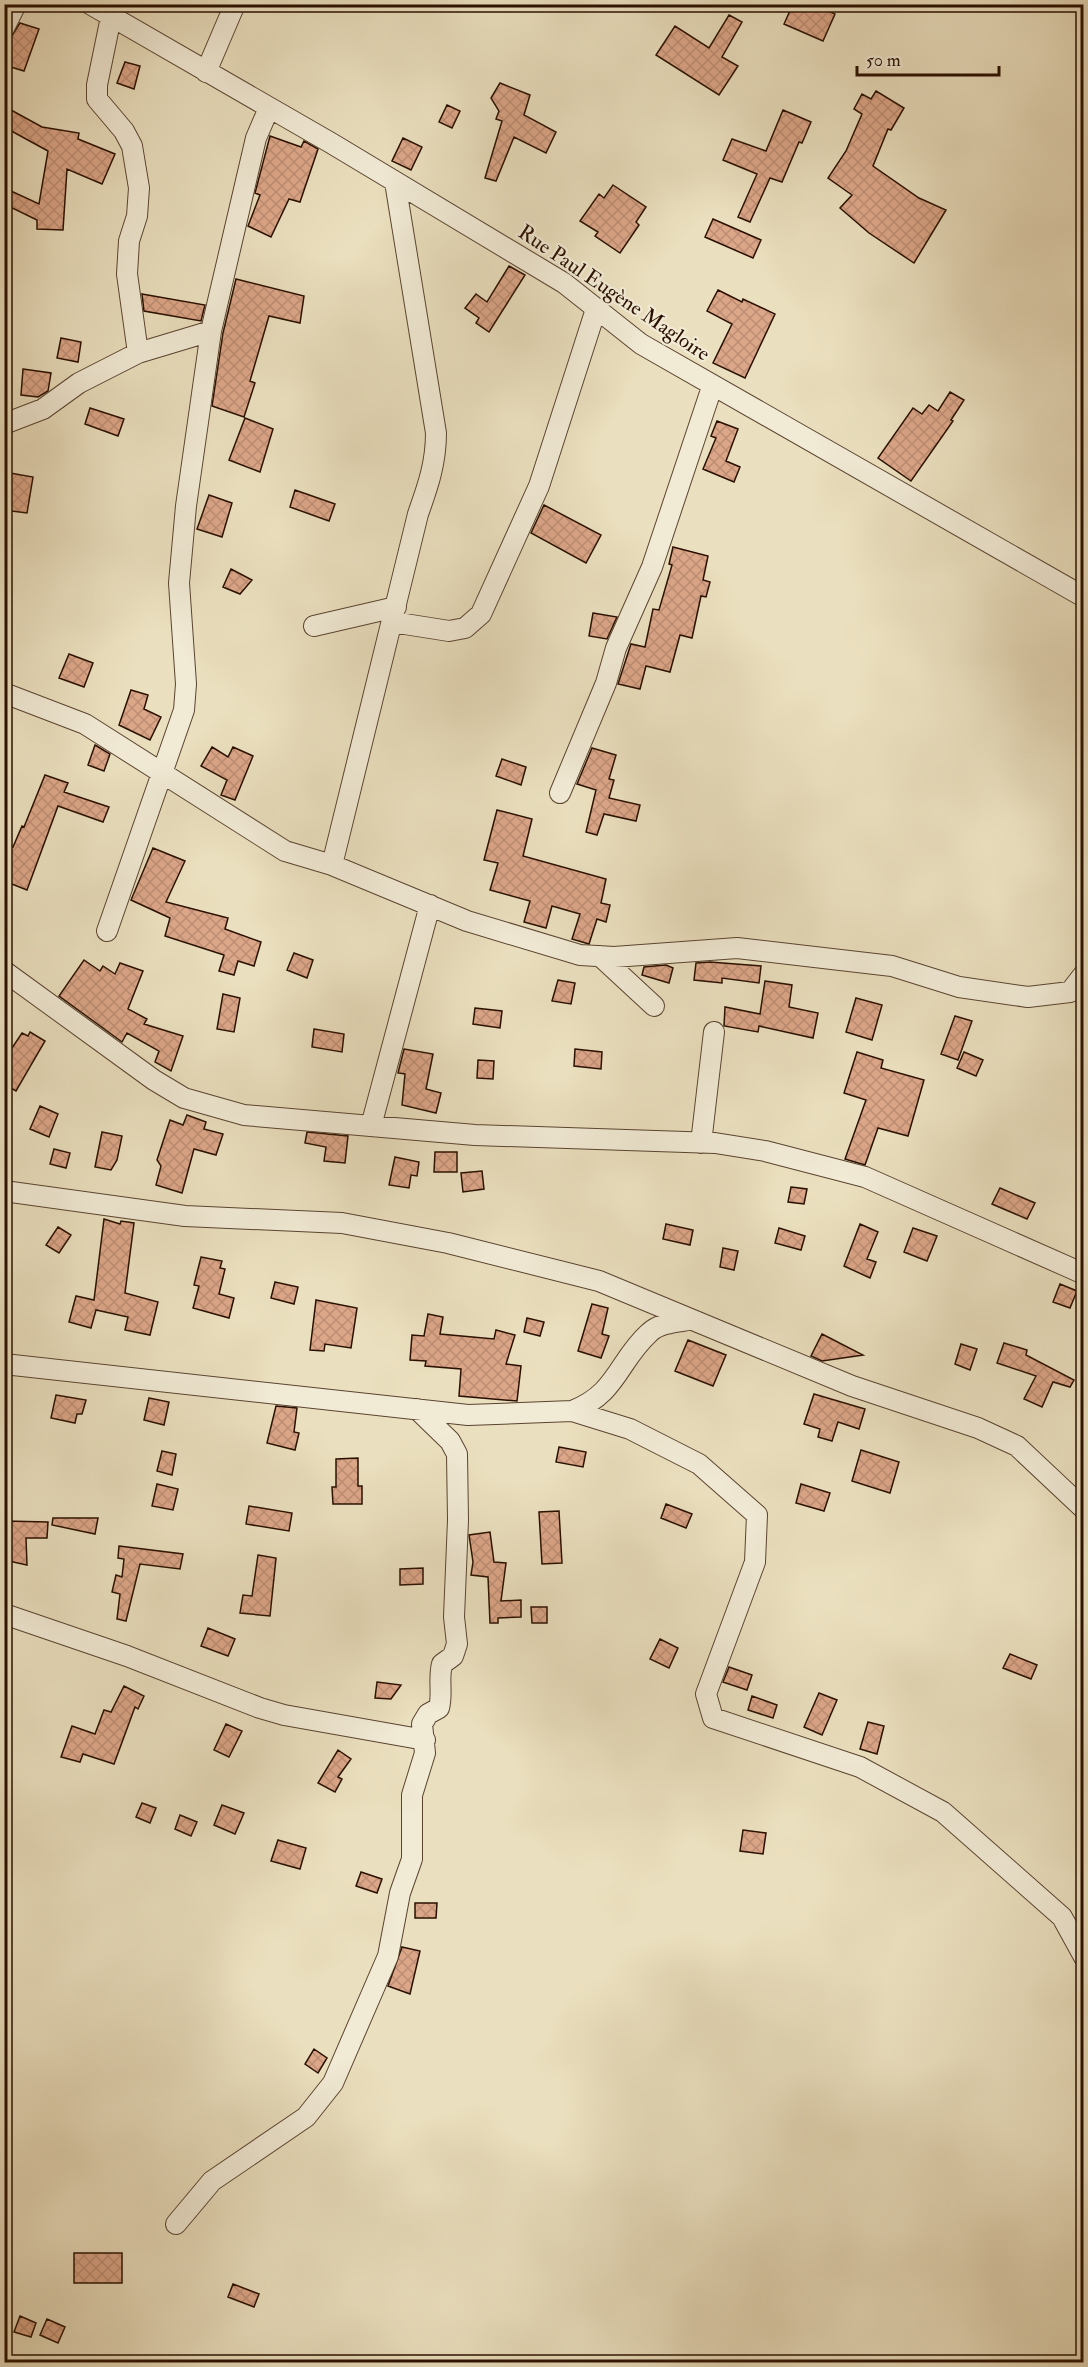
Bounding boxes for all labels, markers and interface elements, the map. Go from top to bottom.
scale bar [857,39,1000,77]
text: 50 m [866,49,901,72]
street label: Rue Paul Eugène Magloire [513,219,715,367]

